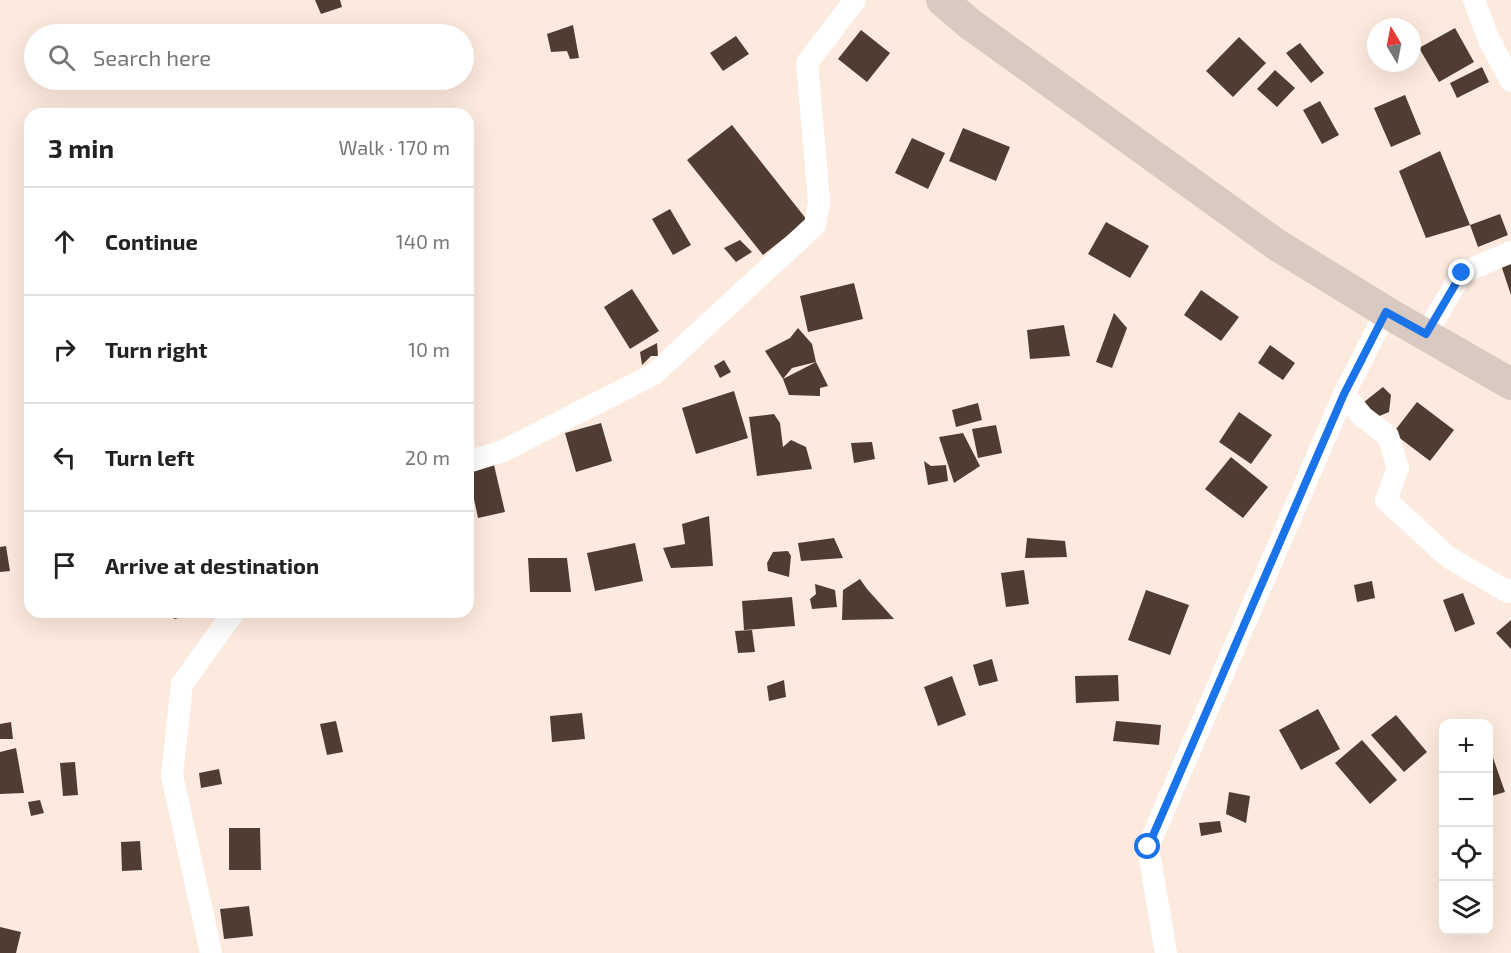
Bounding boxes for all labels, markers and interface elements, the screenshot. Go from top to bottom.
north arrow [1367,18,1421,72]
search box [24,24,474,90]
icon: search [45,41,78,74]
text: Search here [93,44,211,70]
text: 3 min [48,132,114,163]
text: Walk · 170 m [339,135,450,159]
icon: ahead [48,225,81,258]
text: Continue [105,228,198,254]
text: 140 m [396,229,450,253]
route end [1448,259,1474,285]
icon: right [48,333,81,366]
text: Turn right [105,336,207,362]
text: 10 m [408,337,450,361]
icon: left [48,441,81,474]
text: Turn left [105,444,194,470]
text: 20 m [405,445,450,469]
icon: arrive [48,549,81,582]
text: Arrive at destination [105,552,319,578]
map controls [1439,719,1493,935]
button: + [1439,719,1493,773]
button: − [1439,773,1493,827]
button: locate [1439,827,1493,881]
route start [1134,833,1160,859]
button: layers [1439,881,1493,935]

